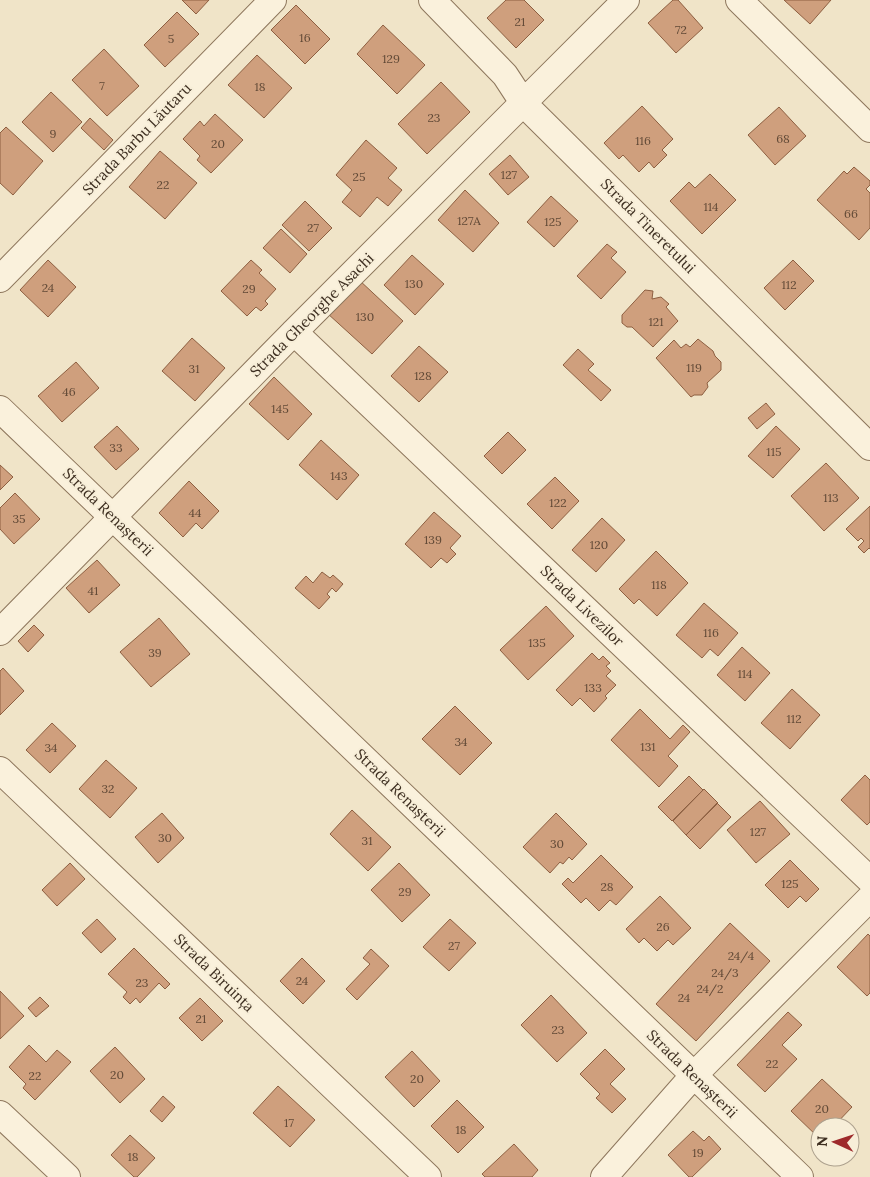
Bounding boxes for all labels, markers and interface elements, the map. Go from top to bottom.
house number: 21 [515,14,525,29]
house number: 72 [675,22,687,37]
house number: 16 [299,30,311,45]
house number: 5 [168,31,174,46]
house number: 129 [382,51,400,66]
house number: 7 [99,78,105,93]
street label: Strada Barbu Lăutaru [78,79,195,199]
house number: 18 [254,79,266,94]
house number: 23 [428,110,441,125]
house number: 9 [50,126,57,141]
house number: 68 [776,131,790,146]
house number: 116 [635,133,651,148]
house number: 20 [211,136,225,151]
house number: 127 [501,167,518,182]
house number: 25 [353,169,365,184]
street label: Strada Tineretului [597,174,700,277]
house number: 22 [157,177,169,192]
house number: 114 [703,199,719,214]
house number: 66 [844,206,858,221]
house number: 127A [457,213,481,228]
house number: 125 [544,214,562,229]
house number: 27 [307,220,319,235]
street label: Strada Gheorghe Asachi [246,249,378,381]
house number: 130 [405,276,423,291]
house number: 112 [781,277,797,292]
house number: 24 [42,280,55,295]
house number: 29 [242,281,256,296]
house number: 130 [356,309,374,324]
house number: 121 [648,314,664,329]
house number: 119 [686,360,702,375]
house number: 31 [188,361,200,376]
house number: 128 [414,368,432,383]
house number: 46 [62,384,76,399]
house number: 145 [271,401,289,416]
house number: 33 [109,440,123,455]
house number: 115 [766,444,782,459]
street label: Strada Renașterii [59,463,158,560]
house number: 143 [330,468,348,483]
house number: 113 [823,490,839,505]
house number: 122 [549,495,567,510]
house number: 44 [188,505,202,520]
house number: 35 [12,511,26,526]
house number: 139 [424,532,442,547]
house number: 120 [590,537,608,552]
street label: Strada Livezilor [537,561,628,651]
house number: 118 [651,577,667,592]
house number: 41 [88,583,98,598]
house number: 116 [703,625,719,640]
house number: 135 [528,635,546,650]
house number: 39 [148,645,162,660]
house number: 114 [737,666,753,681]
house number: 133 [584,680,602,695]
house number: 112 [786,711,802,726]
house number: 34 [454,734,468,749]
house number: 131 [640,739,656,754]
house number: 34 [44,740,58,755]
street label: Strada Renașterii [351,744,450,841]
house number: 32 [101,781,115,796]
house number: 127 [750,824,767,839]
house number: 30 [158,830,172,845]
house number: 31 [361,833,373,848]
house number: 30 [550,836,564,851]
house number: 125 [781,876,799,891]
house number: 28 [600,879,614,894]
house number: 29 [398,884,412,899]
house number: 26 [656,919,670,934]
street label: Strada Biruința [170,929,259,1016]
house number: 27 [448,938,460,953]
house number: 24/4 [728,948,755,964]
house number: 24/3 [711,965,739,981]
house number: 24 [296,973,309,988]
house number: 23 [136,975,149,990]
house number: 24/2 [696,981,724,997]
house number: 24 [678,990,691,1005]
house number: 21 [196,1011,206,1026]
house number: 23 [552,1022,565,1037]
street label: Strada Renașterii [643,1025,742,1122]
house number: 22 [766,1056,778,1071]
house number: 20 [110,1067,124,1082]
house number: 22 [29,1068,41,1083]
house number: 20 [410,1071,424,1086]
house number: 20 [815,1101,829,1116]
house number: 17 [284,1115,294,1130]
north arrow [810,1117,860,1167]
house number: 18 [455,1122,467,1137]
text: N [813,1135,831,1147]
house number: 19 [692,1145,704,1160]
house number: 18 [127,1149,139,1164]

